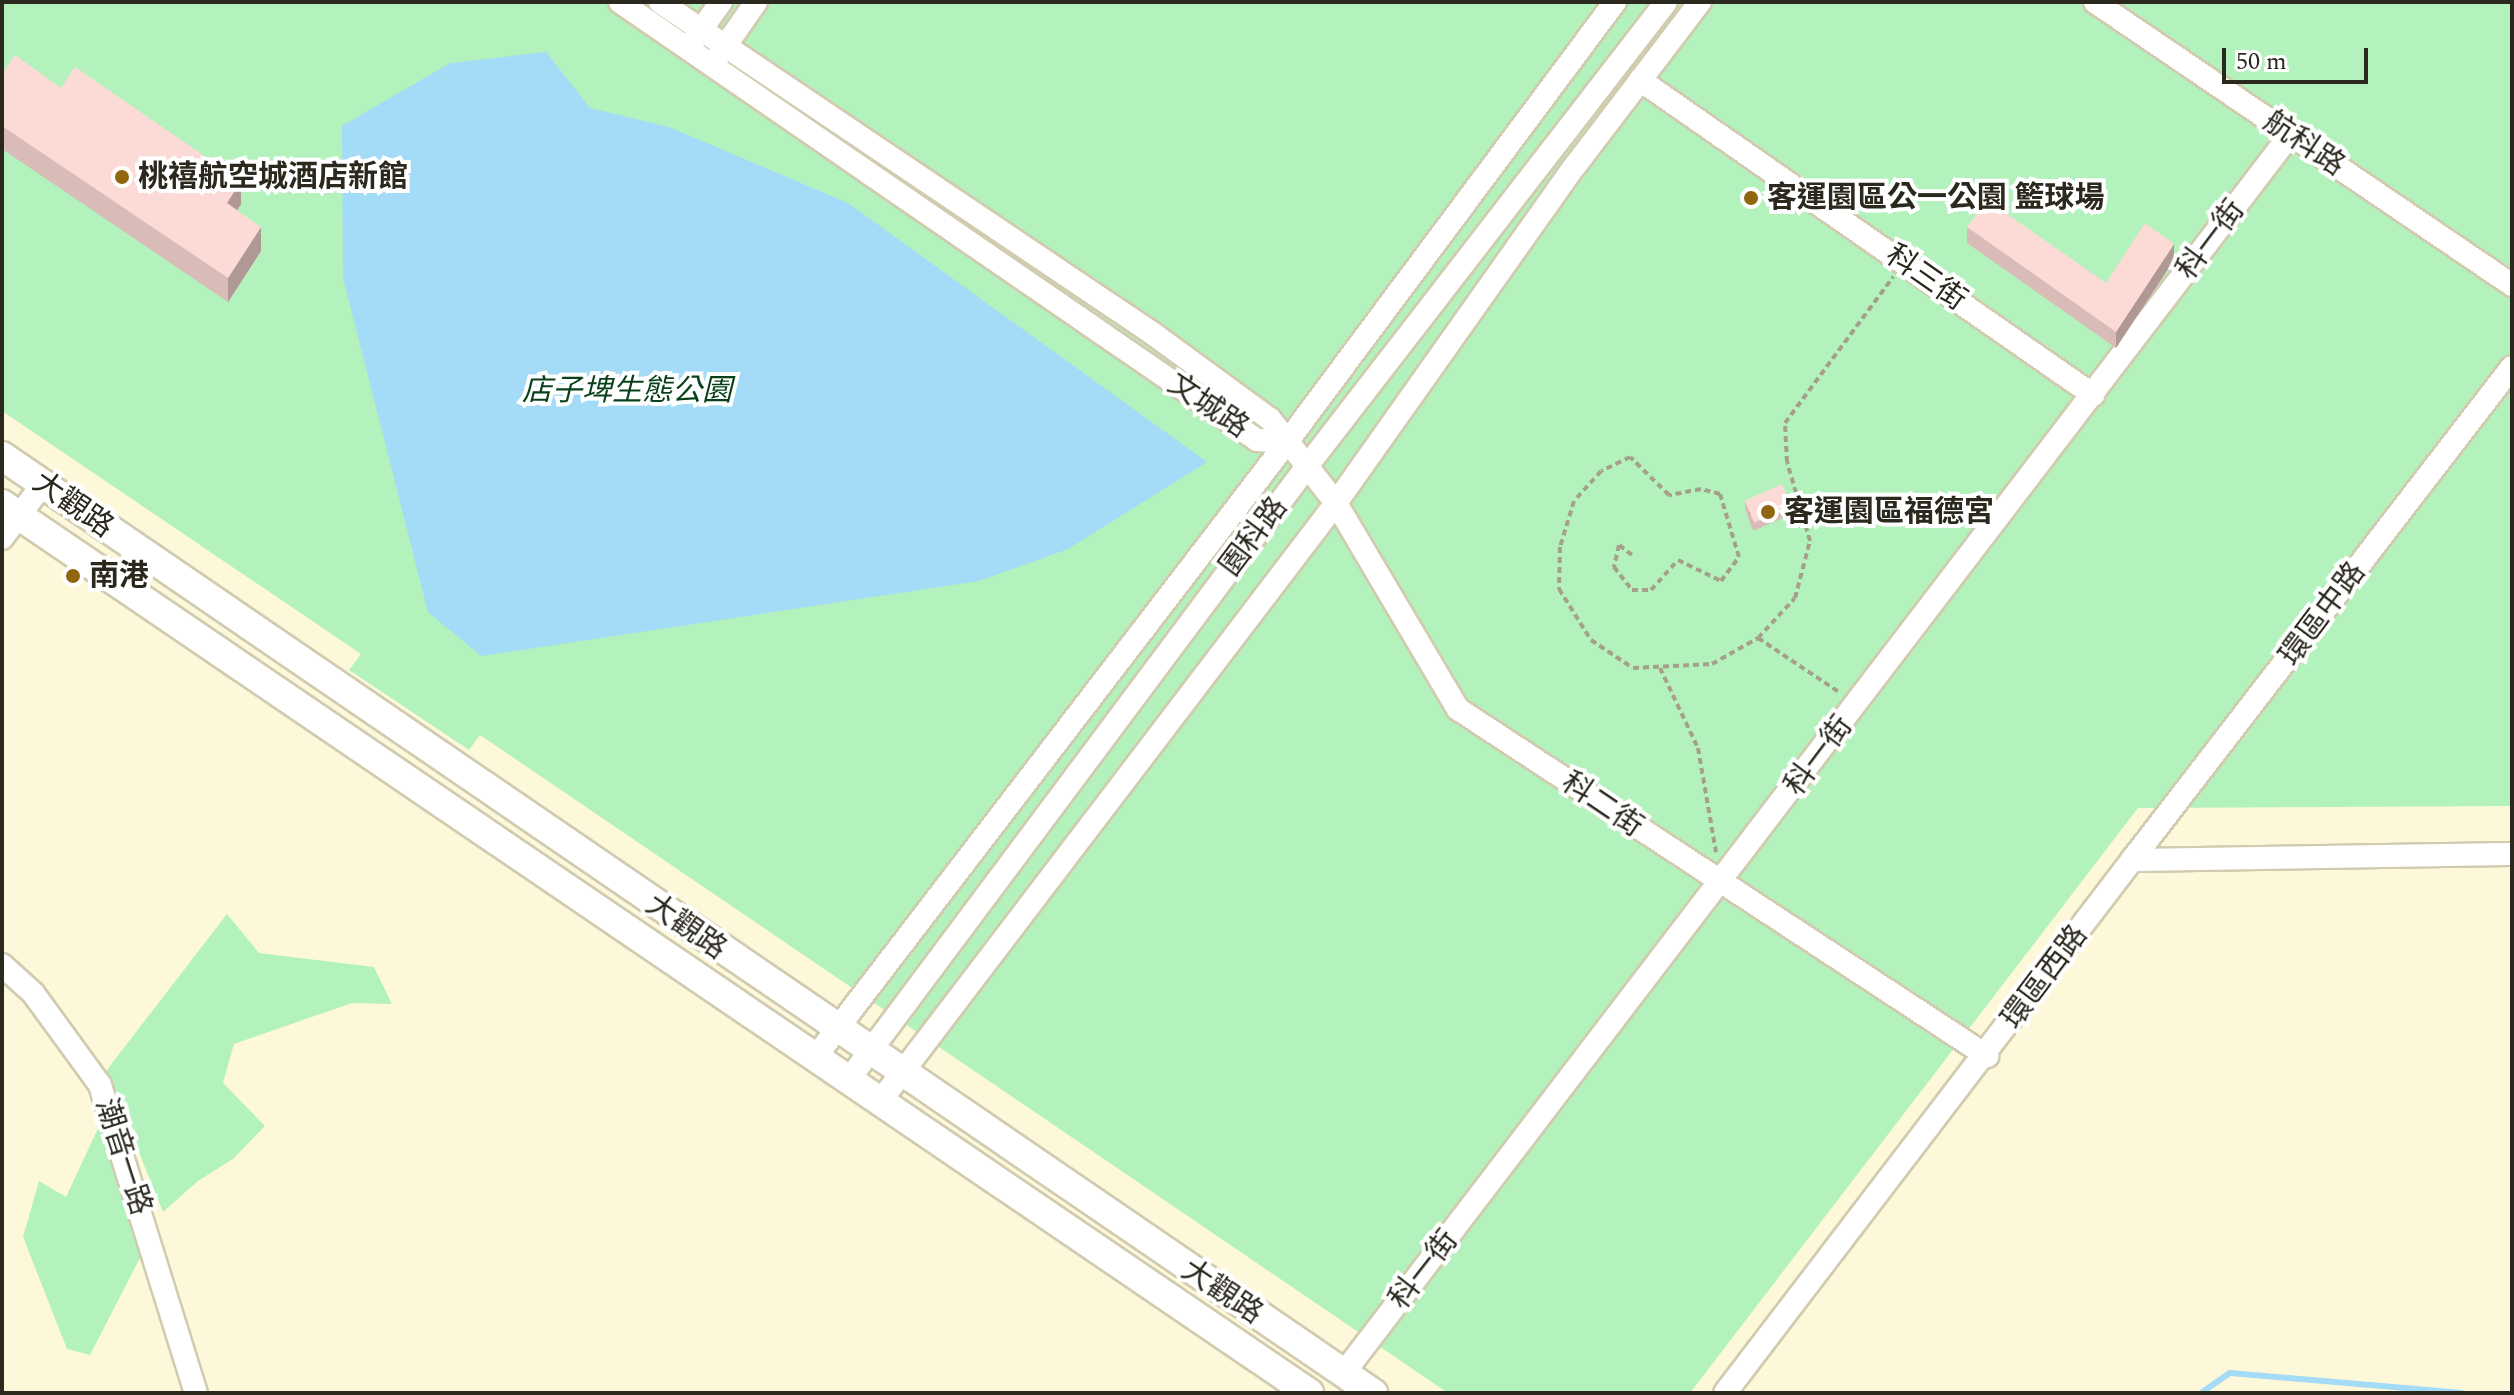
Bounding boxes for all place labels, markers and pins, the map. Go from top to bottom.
place label: 桃禧航空城酒店新館 [138,159,408,195]
marker: 桃禧航空城酒店新館 [113,168,131,186]
place label: 客運園區公一公園 籃球場 [1767,180,2104,216]
marker: 客運園區公一公園 籃球場 [1742,189,1760,207]
place label: 客運園區福德宮 [1784,494,1994,530]
marker: 客運園區福德宮 [1759,503,1777,521]
place label: 南港 [89,558,149,594]
marker: 南港 [64,567,82,585]

